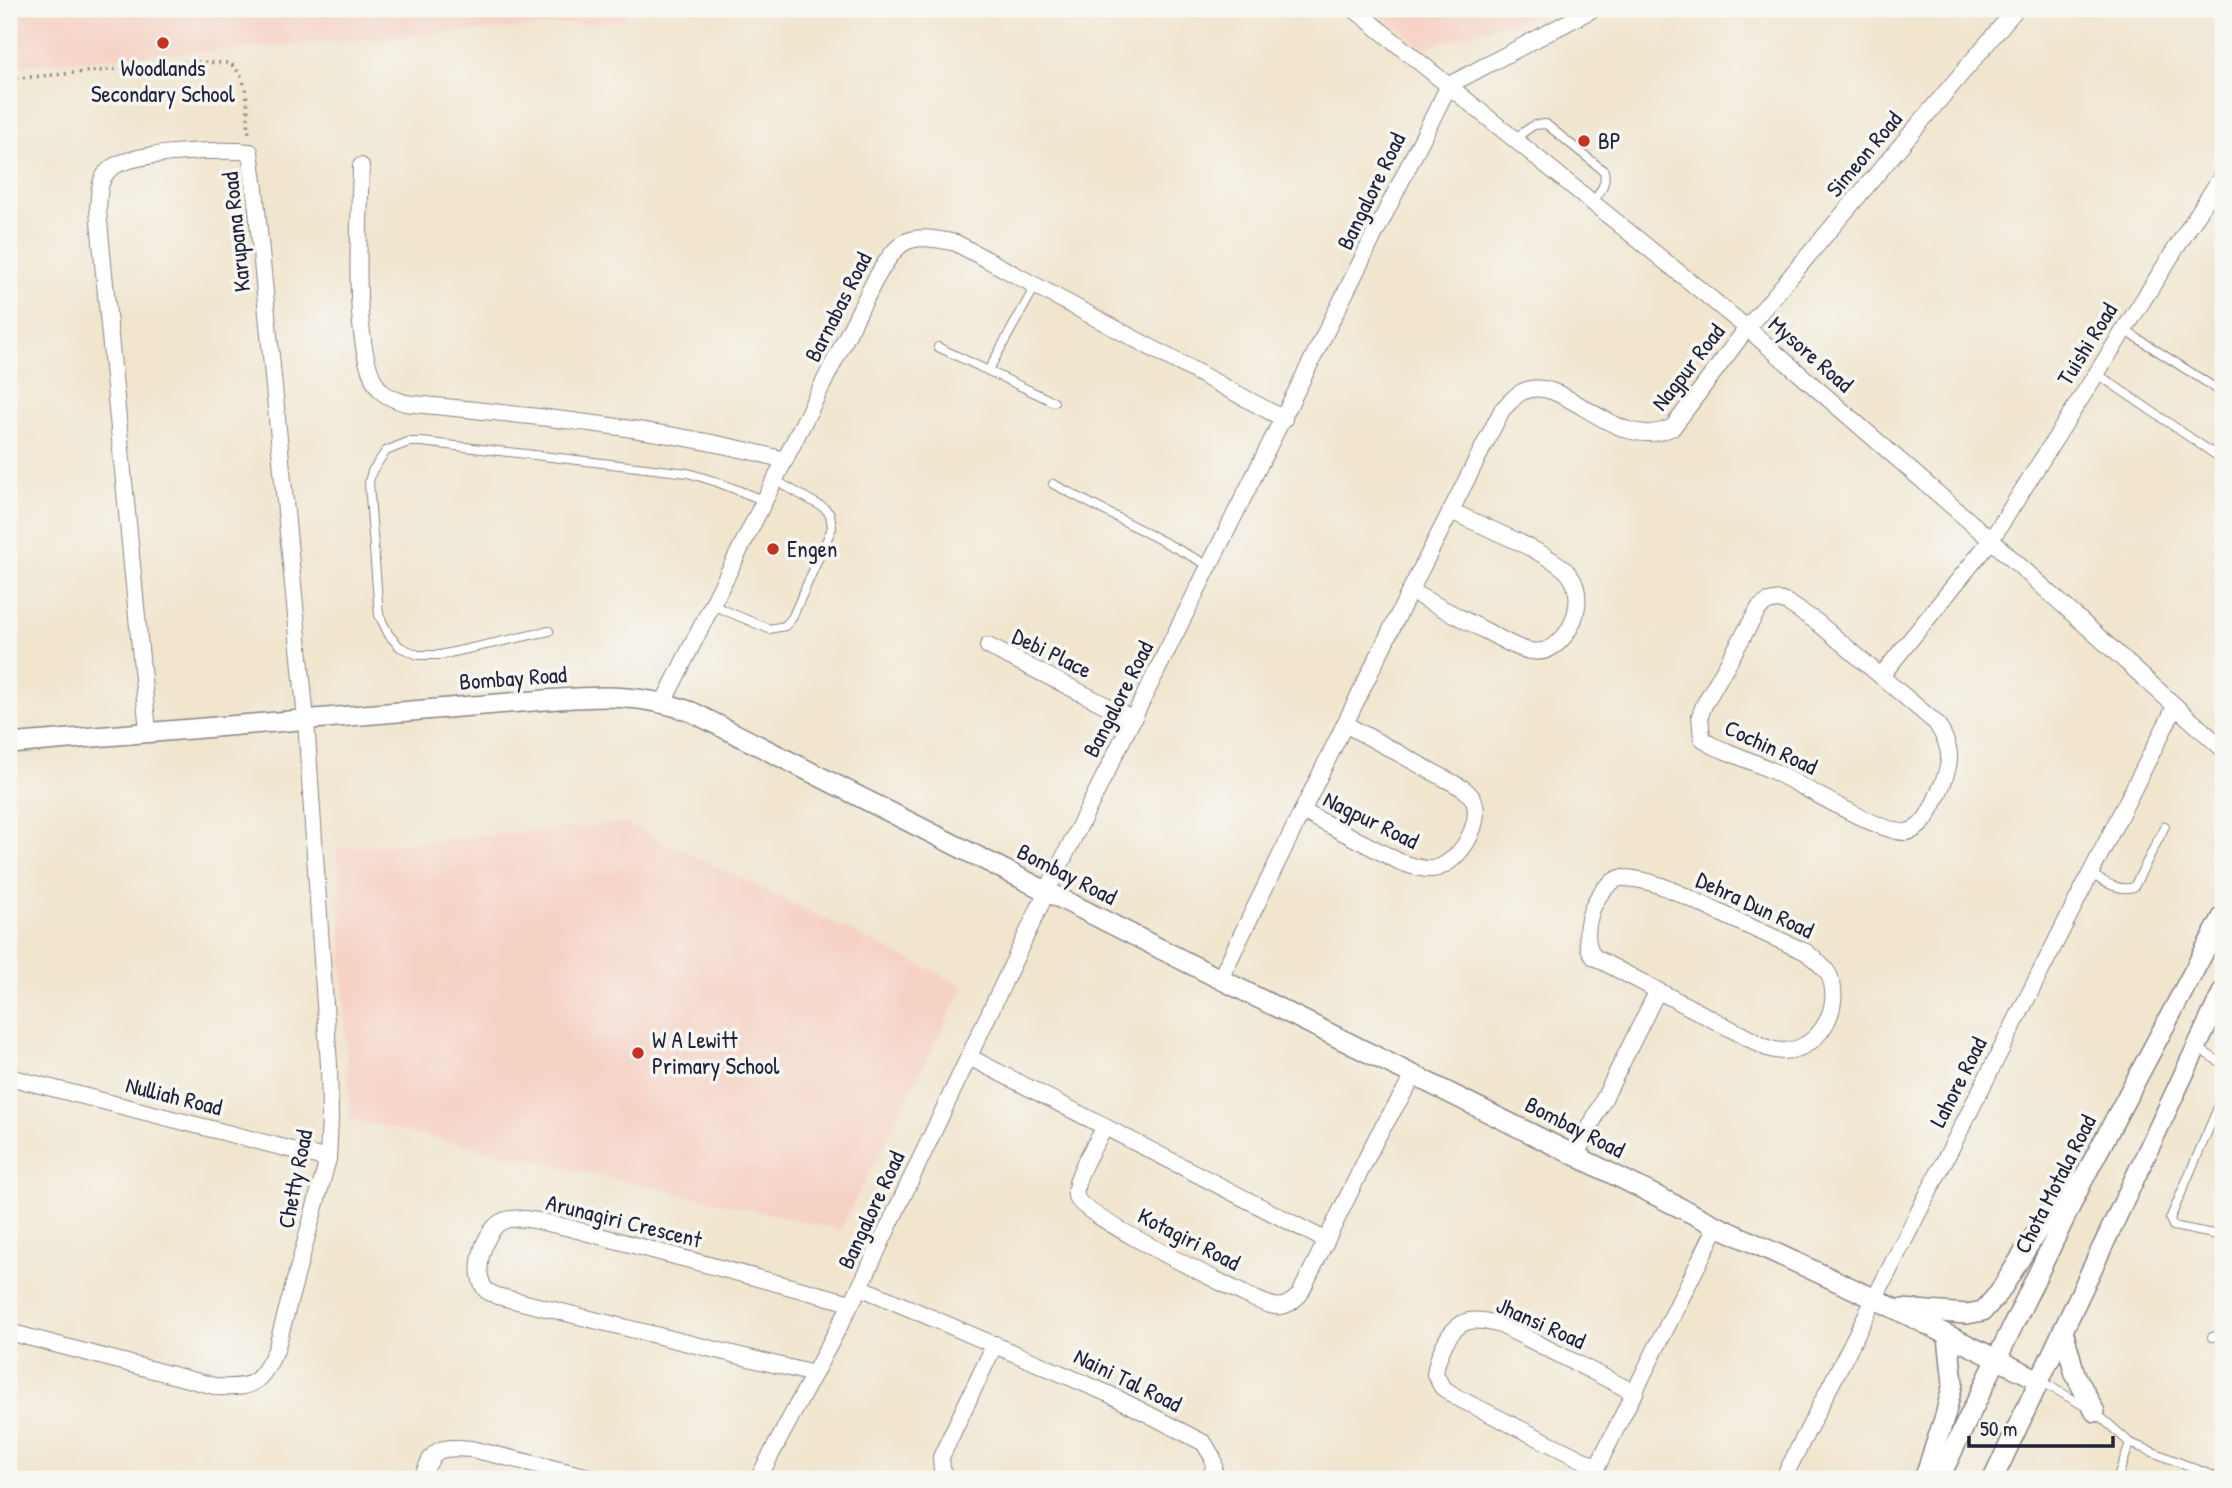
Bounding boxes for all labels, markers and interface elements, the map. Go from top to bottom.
marker: Woodlands Secondary School [155,35,171,51]
place label: Woodlands Secondary School [91,52,236,109]
street label: Simeon Road [1819,104,1909,203]
place label: BP [1598,125,1621,156]
street label: Bangalore Road [1329,127,1412,255]
marker: BP [1576,133,1592,149]
street label: Karupana Road [214,171,257,294]
street label: Barnabas Road [797,247,878,367]
street label: Tuishi Road [2049,297,2124,391]
street label: Mysore Road [1762,308,1860,399]
street label: Nagpur Road [1644,317,1731,417]
place label: Engen [787,533,837,564]
marker: Engen [765,541,781,557]
street label: Debi Place [1008,620,1097,685]
street label: Bangalore Road [1075,635,1160,762]
street label: Bombay Road [458,658,568,697]
street label: Cochin Road [1720,712,1823,782]
street label: Nagpur Road [1318,783,1424,856]
street label: Bombay Road [1012,835,1122,912]
street label: Dehra Dun Road [1691,864,1819,945]
place label: W A Lewitt Primary School [652,1024,780,1081]
street label: Lahore Road [1922,1031,1994,1132]
marker: W A Lewitt Primary School [630,1045,646,1061]
street label: Nulliah Road [123,1069,226,1122]
street label: Bombay Road [1520,1088,1630,1165]
street label: Chota Motala Road [2006,1109,2103,1258]
street label: Chetty Road [270,1127,319,1231]
street label: Bangalore Road [830,1146,911,1274]
street label: Arunagiri Crescent [543,1186,706,1255]
street label: Kotagiri Road [1133,1200,1246,1277]
street label: Jhansi Road [1492,1289,1591,1356]
street label: Naini Tal Road [1069,1340,1187,1419]
scale bar [1969,1404,2113,1448]
text: 50 m [1980,1414,2017,1443]

